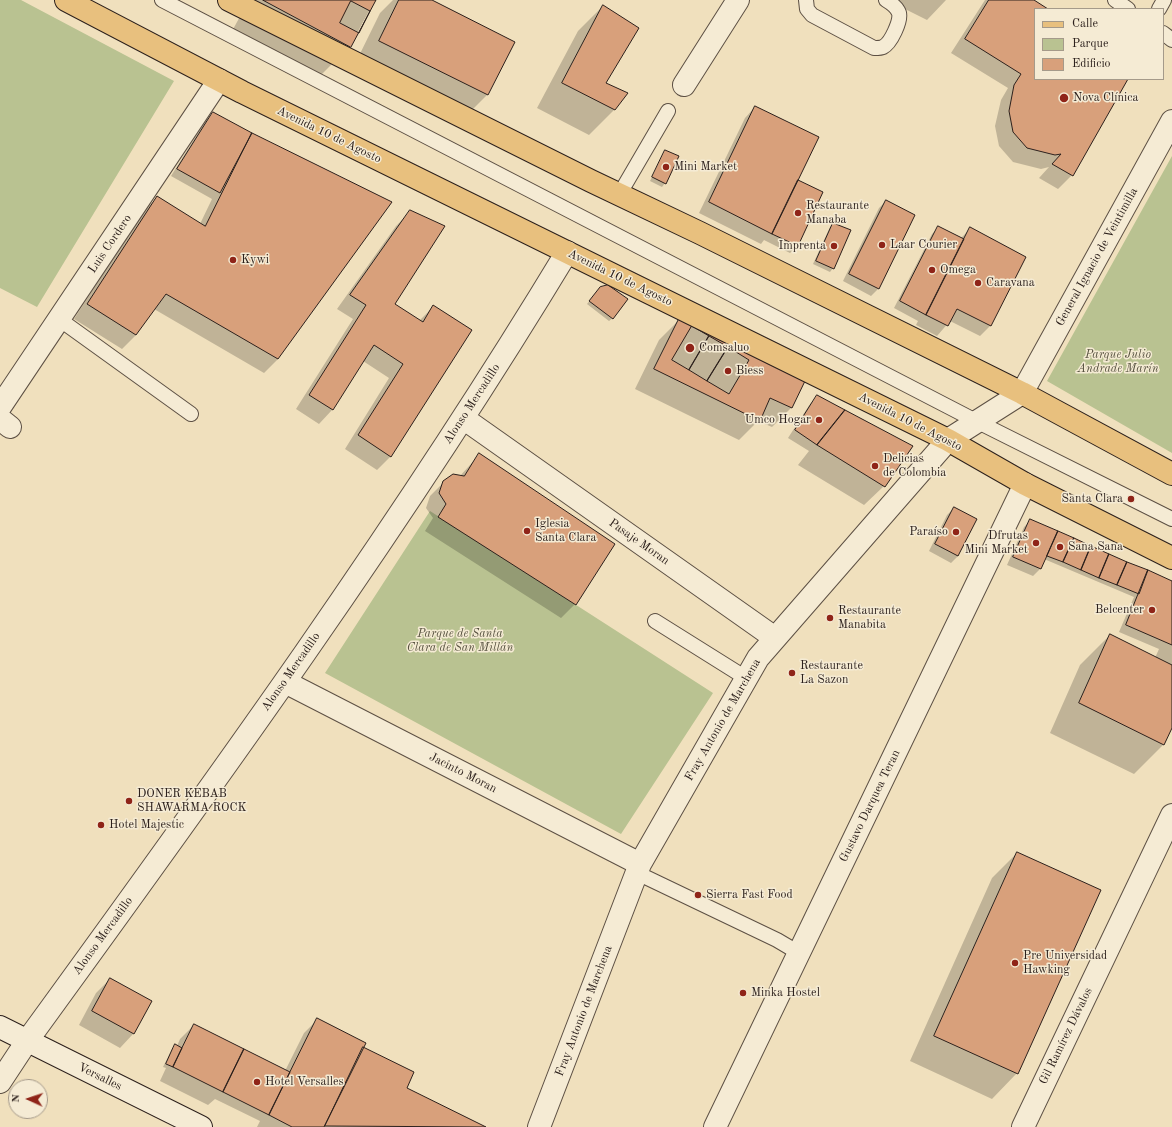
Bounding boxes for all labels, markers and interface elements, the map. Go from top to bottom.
legend [1034,8,1164,80]
text: Calle [1072,18,1098,30]
text: Parque [1072,38,1108,50]
text: Edificio [1072,58,1111,70]
place label: Nova Clínica [1073,91,1138,105]
marker: Nova Clínica [1058,92,1070,104]
street label: Avenida 10 de Agosto [274,103,384,167]
place label: Mini Market [674,160,737,174]
marker: Mini Market [661,162,671,172]
street label: General Ignacio de Veintimilla [1053,185,1141,329]
place label: Restaurante Manaba [806,199,869,227]
marker: Restaurante Manaba [793,208,803,218]
street label: Luis Cordero [85,212,135,276]
place label: Laar Courier [890,238,957,252]
place label: Imprenta [778,239,826,253]
marker: Laar Courier [877,240,887,250]
marker: Imprenta [829,241,839,251]
street label: Avenida 10 de Agosto [565,246,675,310]
place label: Kywi [241,253,269,267]
marker: Kywi [228,255,238,265]
place label: Omega [940,263,976,277]
marker: Omega [927,265,937,275]
place label: Caravana [986,276,1035,290]
marker: Caravana [973,278,983,288]
place label: Comsaluo [699,341,749,355]
marker: Comsaluo [684,342,696,354]
park label: Parque Julio Andrade Marín [1077,348,1159,376]
street label: Alonso Mercadillo [441,361,503,447]
place label: Biess [736,364,763,378]
marker: Biess [723,366,733,376]
street label: Avenida 10 de Agosto [856,390,964,454]
place label: Umco Hogar [745,413,811,427]
marker: Umco Hogar [814,415,824,425]
place label: Delicias de Colombia [883,452,946,480]
marker: Delicias de Colombia [870,461,880,471]
place label: Santa Clara [1062,492,1123,506]
marker: Santa Clara [1126,494,1136,504]
street label: Pasaje Moran [606,516,672,568]
place label: Iglesia Santa Clara [535,517,596,545]
place label: Paraíso [909,525,948,539]
marker: Iglesia Santa Clara [522,526,532,536]
marker: Paraíso [951,527,961,537]
place label: Dfrutas Mini Market [965,529,1028,557]
marker: Dfrutas Mini Market [1031,538,1041,548]
place label: Sana Sana [1068,540,1123,554]
marker: Sana Sana [1055,542,1065,552]
place label: Belcenter [1095,603,1144,617]
place label: Restaurante Manabita [838,604,901,632]
marker: Belcenter [1147,605,1157,615]
marker: Restaurante Manabita [825,613,835,623]
park label: Parque de Santa Clara de San Millán [407,627,513,655]
street label: Alonso Mercadillo [258,630,324,714]
street label: Fray Antonio de Marchena [682,656,764,784]
place label: Restaurante La Sazon [800,659,863,687]
marker: Restaurante La Sazon [787,668,797,678]
street label: Gustavo Darquea Teran [837,748,903,864]
street label: Jacinto Moran [427,750,499,796]
place label: DONER KEBAB SHAWARMA ROCK [137,787,247,815]
marker: DONER KEBAB SHAWARMA ROCK [124,796,134,806]
place label: Hotel Majestic [109,818,184,832]
marker: Hotel Majestic [96,820,106,830]
place label: Sierra Fast Food [706,888,793,902]
marker: Sierra Fast Food [693,890,703,900]
street label: Alonso Mercadillo [70,894,136,978]
street label: Fray Antonio de Marchena [552,944,616,1078]
place label: Pre Universidad Hawking [1023,949,1107,977]
marker: Pre Universidad Hawking [1010,958,1020,968]
street label: Gil Ramírez Dávalos [1036,985,1096,1087]
place label: Minka Hostel [751,986,820,1000]
marker: Minka Hostel [738,988,748,998]
street label: Versalles [76,1060,124,1094]
place label: Hotel Versalles [265,1075,344,1089]
marker: Hotel Versalles [252,1077,262,1087]
north arrow [8,1079,48,1119]
text: N [11,1094,22,1103]

